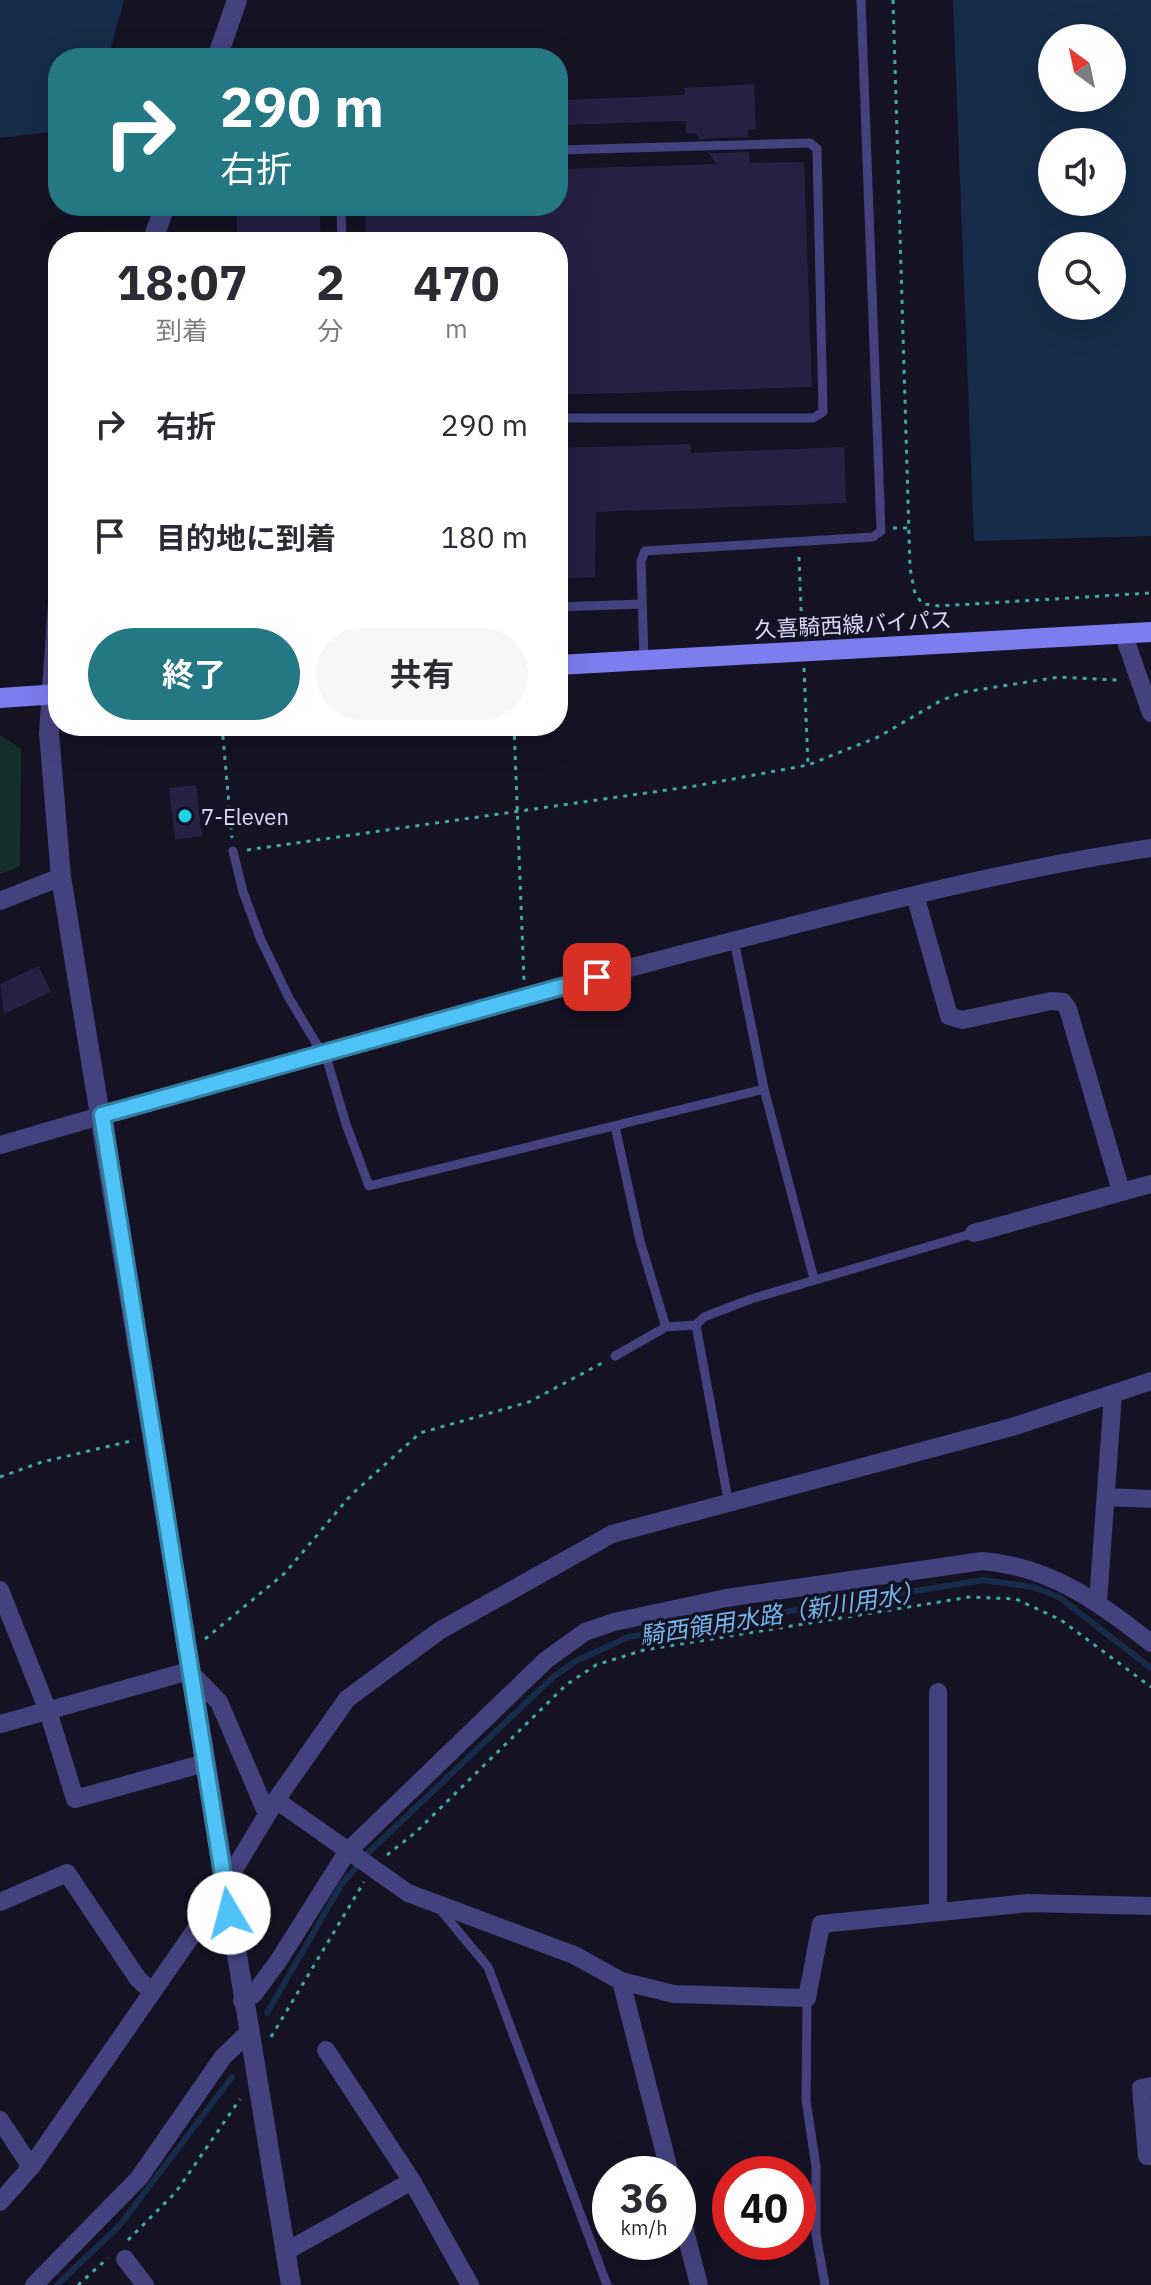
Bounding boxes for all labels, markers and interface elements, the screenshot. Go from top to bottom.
north arrow [1038,24,1126,112]
map controls [1038,24,1126,320]
text: 290 m [220,70,384,142]
icon: right [88,80,192,184]
button: sound [1038,128,1126,216]
text: 右折 [220,145,292,192]
button: search [1038,232,1126,320]
text: 18:07 [116,251,247,313]
text: 2 [316,251,345,313]
text: 470 [413,252,500,314]
text: m [445,311,468,345]
text: 到着 [156,313,208,347]
text: 分 [317,313,343,347]
icon: right [88,402,132,446]
text: 290 m [441,405,528,444]
text: 右折 [156,406,216,445]
icon: arrive [88,514,132,558]
text: 180 m [441,517,528,556]
text: 目的地に到着 [156,518,336,557]
street label: 久喜騎西線バイパス [754,604,952,644]
button: 終了 [88,628,300,720]
button: 共有 [316,628,528,720]
place label: 7-Eleven [201,802,289,831]
marker: 7-Eleven [176,807,194,825]
pin [563,943,631,1011]
icon: arrive [575,955,619,999]
water label: 騎西領用水路（新川用水） [637,1575,927,1651]
position arrow [187,1871,271,1955]
speed limit sign: 40 [712,2156,816,2260]
text: 36 [620,2172,668,2224]
text: km/h [620,2214,668,2241]

